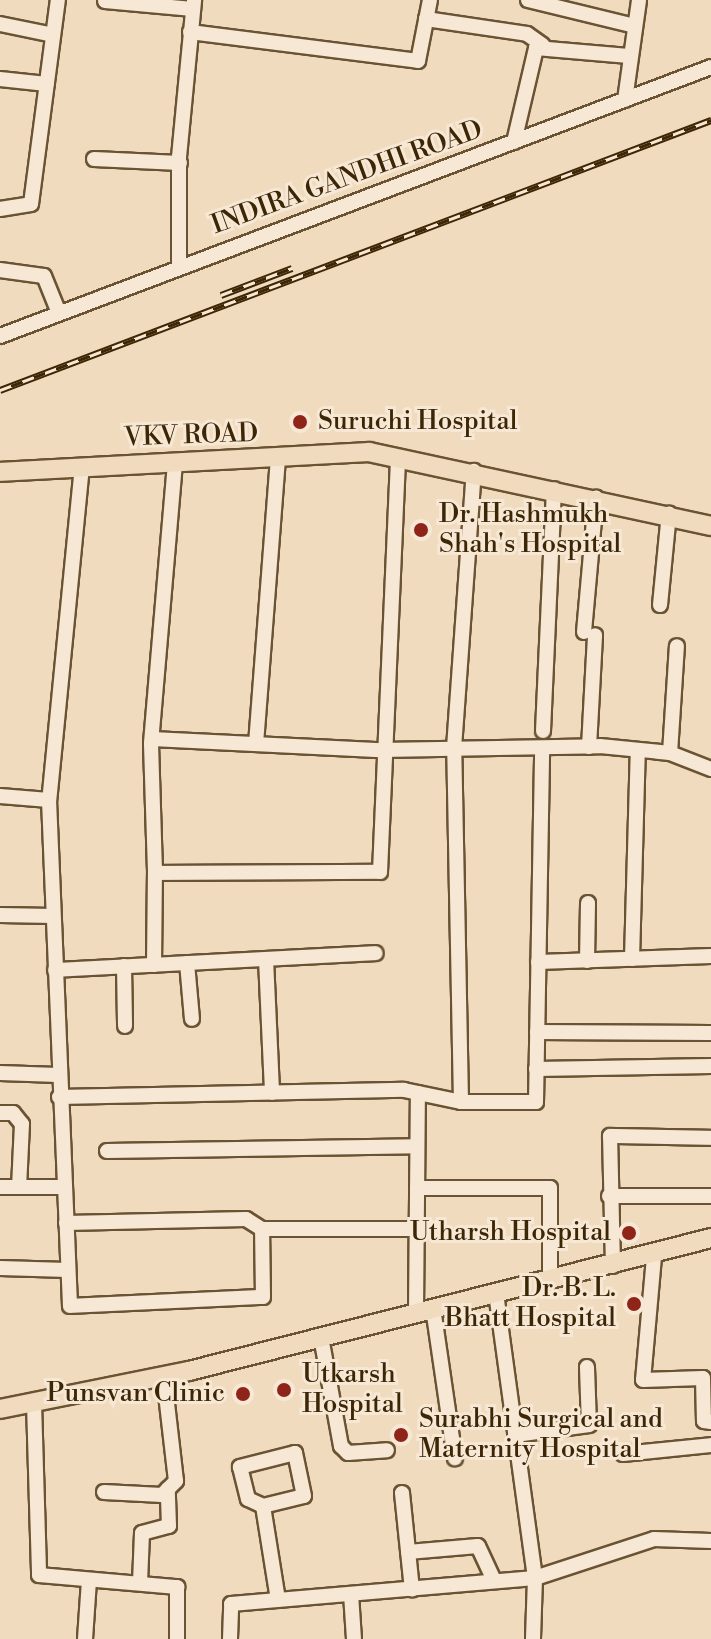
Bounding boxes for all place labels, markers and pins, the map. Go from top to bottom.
place label: Suruchi Hospital [318,406,517,438]
marker: Suruchi Hospital [289,411,311,433]
place label: Dr. Hashmukh Shah's Hospital [439,499,621,560]
marker: Dr. Hashmukh Shah's Hospital [410,519,432,541]
place label: Utharsh Hospital [410,1217,611,1249]
marker: Utharsh Hospital [618,1222,640,1244]
place label: Dr. B. L. Bhatt Hospital [445,1273,616,1334]
marker: Dr. B. L. Bhatt Hospital [623,1293,645,1315]
place label: Utkarsh Hospital [302,1359,403,1420]
place label: Punsvan Clinic [47,1378,225,1410]
marker: Utkarsh Hospital [273,1379,295,1401]
marker: Punsvan Clinic [232,1383,254,1405]
place label: Surabhi Surgical and Maternity Hospital [419,1404,663,1466]
marker: Surabhi Surgical and Maternity Hospital [390,1424,412,1446]

